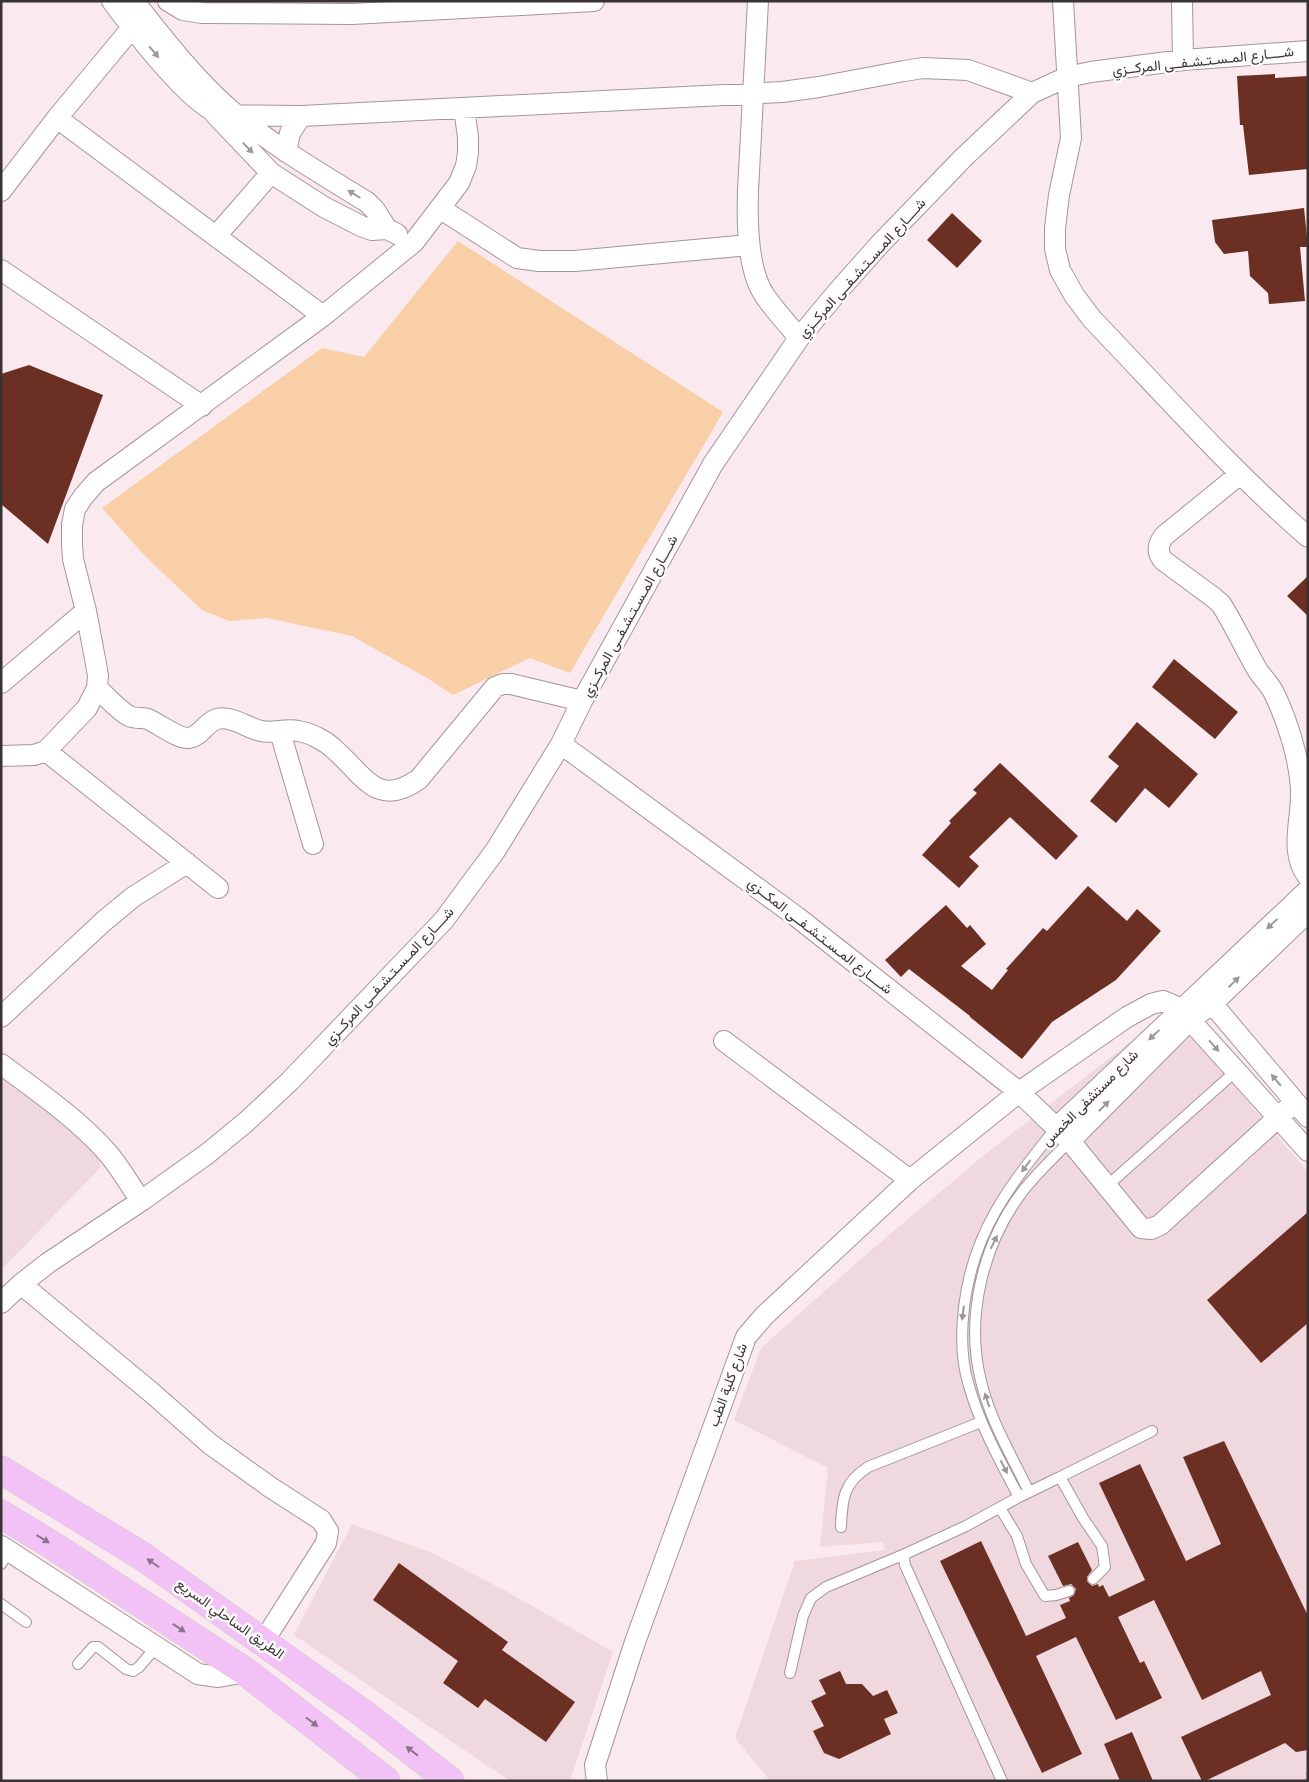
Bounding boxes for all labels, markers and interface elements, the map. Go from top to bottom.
street label: شــــارع المـسـتـشـفــى المركــزي [1111,43,1295,82]
one-way arrow [148,46,160,58]
one-way arrow [241,142,253,154]
one-way arrow [348,190,361,199]
street label: شــــارع المـسـتـشـفــى المركــزي [795,195,932,343]
street label: شــــارع المـسـتـشـفــى المركــزي [578,532,684,701]
street label: شــــارع المـسـتـشـفــى المكــزي [742,874,896,1000]
street label: شــــارع المـسـتـشـفــى المركــزي [321,904,460,1051]
one-way arrow [1267,918,1279,930]
one-way arrow [1228,976,1240,988]
one-way arrow [1148,1029,1160,1041]
one-way arrow [1208,1040,1219,1053]
street label: شارع مستشفى الخمس [1038,1046,1143,1151]
one-way arrow [1271,1073,1282,1086]
one-way arrow [1098,1100,1110,1112]
one-way arrow [1021,1159,1032,1172]
one-way arrow [990,1235,998,1249]
one-way arrow [959,1305,967,1321]
street label: شارع كلية الطب [705,1341,753,1430]
one-way arrow [983,1393,990,1408]
one-way arrow [1000,1460,1008,1475]
one-way arrow [36,1535,50,1544]
one-way arrow [146,1558,159,1568]
street label: الطريق الساحلي السريع [171,1575,287,1665]
one-way arrow [173,1623,186,1633]
one-way arrow [305,1717,319,1727]
one-way arrow [405,1746,419,1756]

